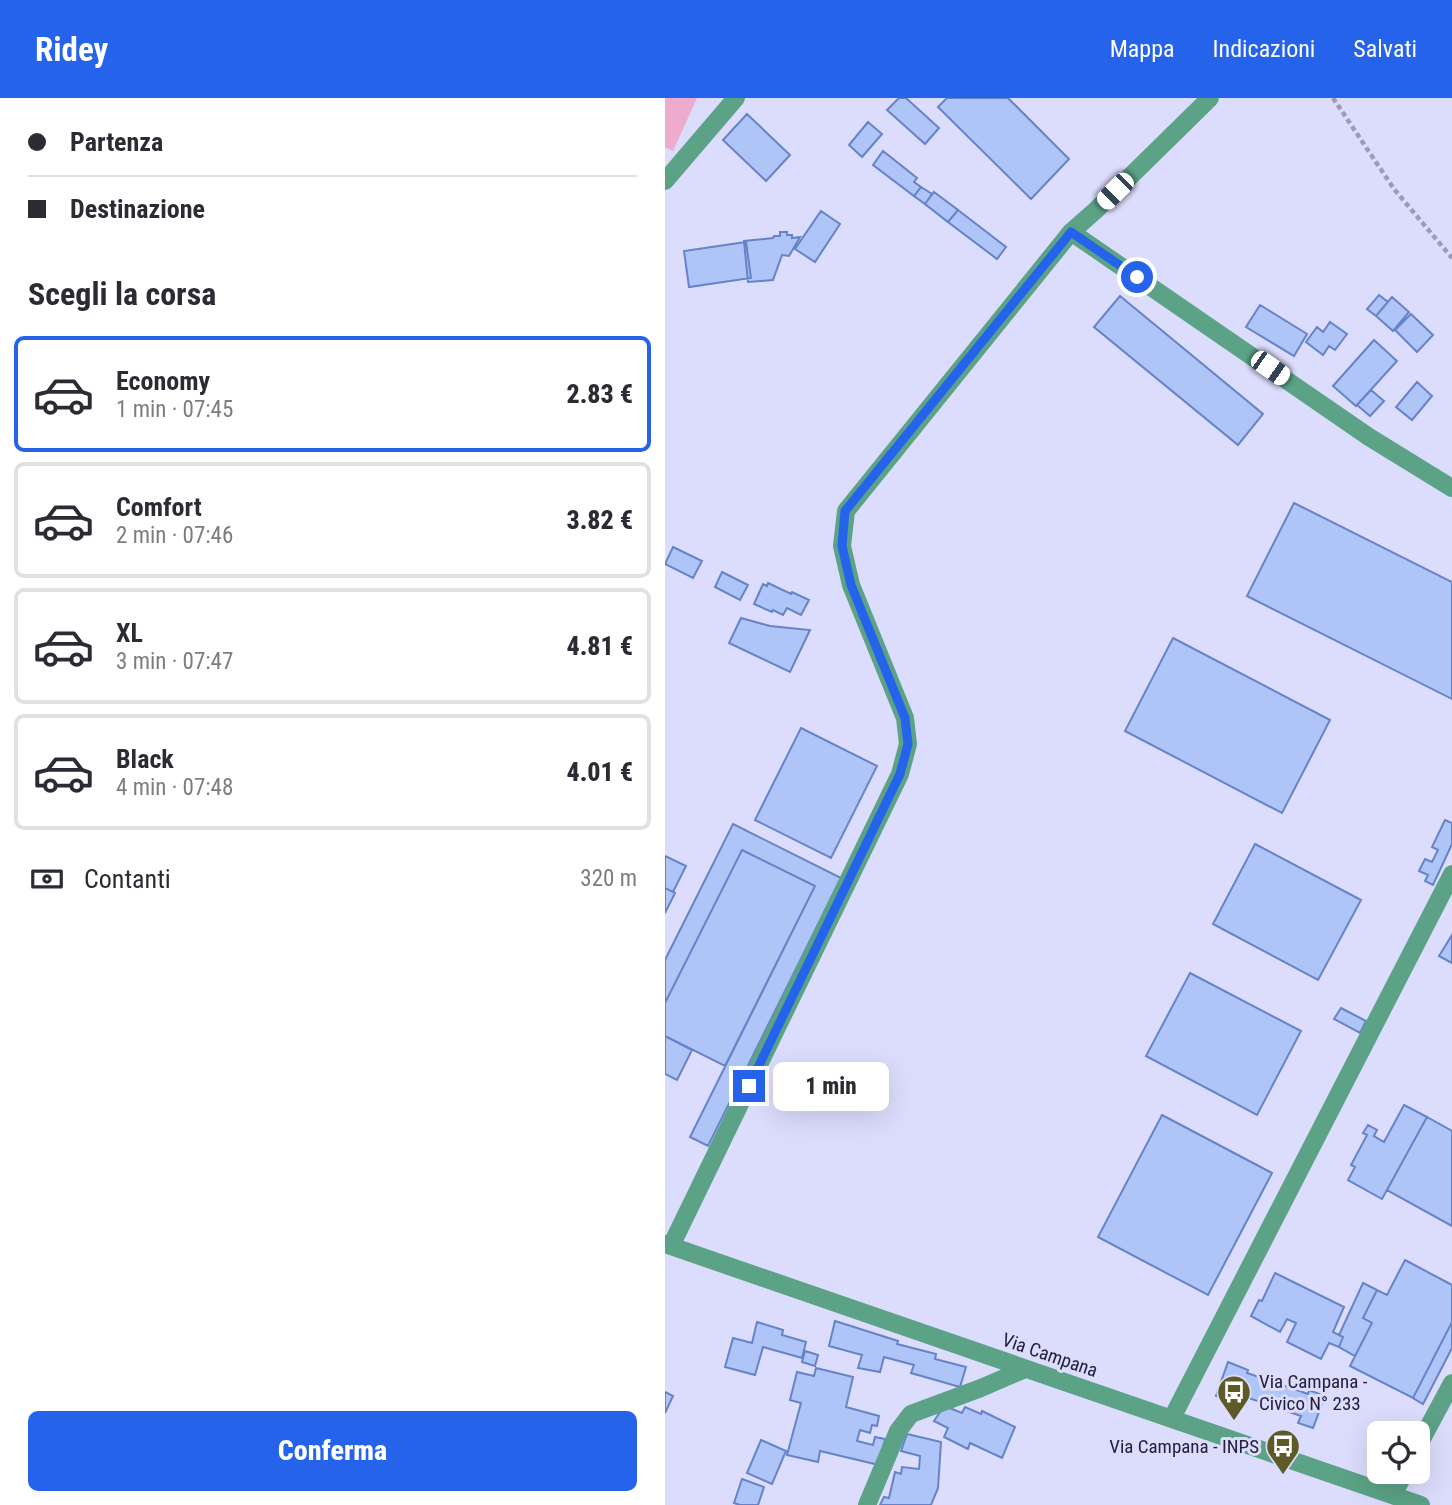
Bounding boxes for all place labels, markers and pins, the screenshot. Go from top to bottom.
place label: Via Campana - Civico N° 233 [1259,1370,1368,1415]
bus stop icon: Via Campana - Civico N° 233 [1215,1373,1253,1422]
bus stop icon: Via Campana - INPS [1264,1427,1302,1476]
place label: Via Campana - INPS [1109,1435,1259,1458]

